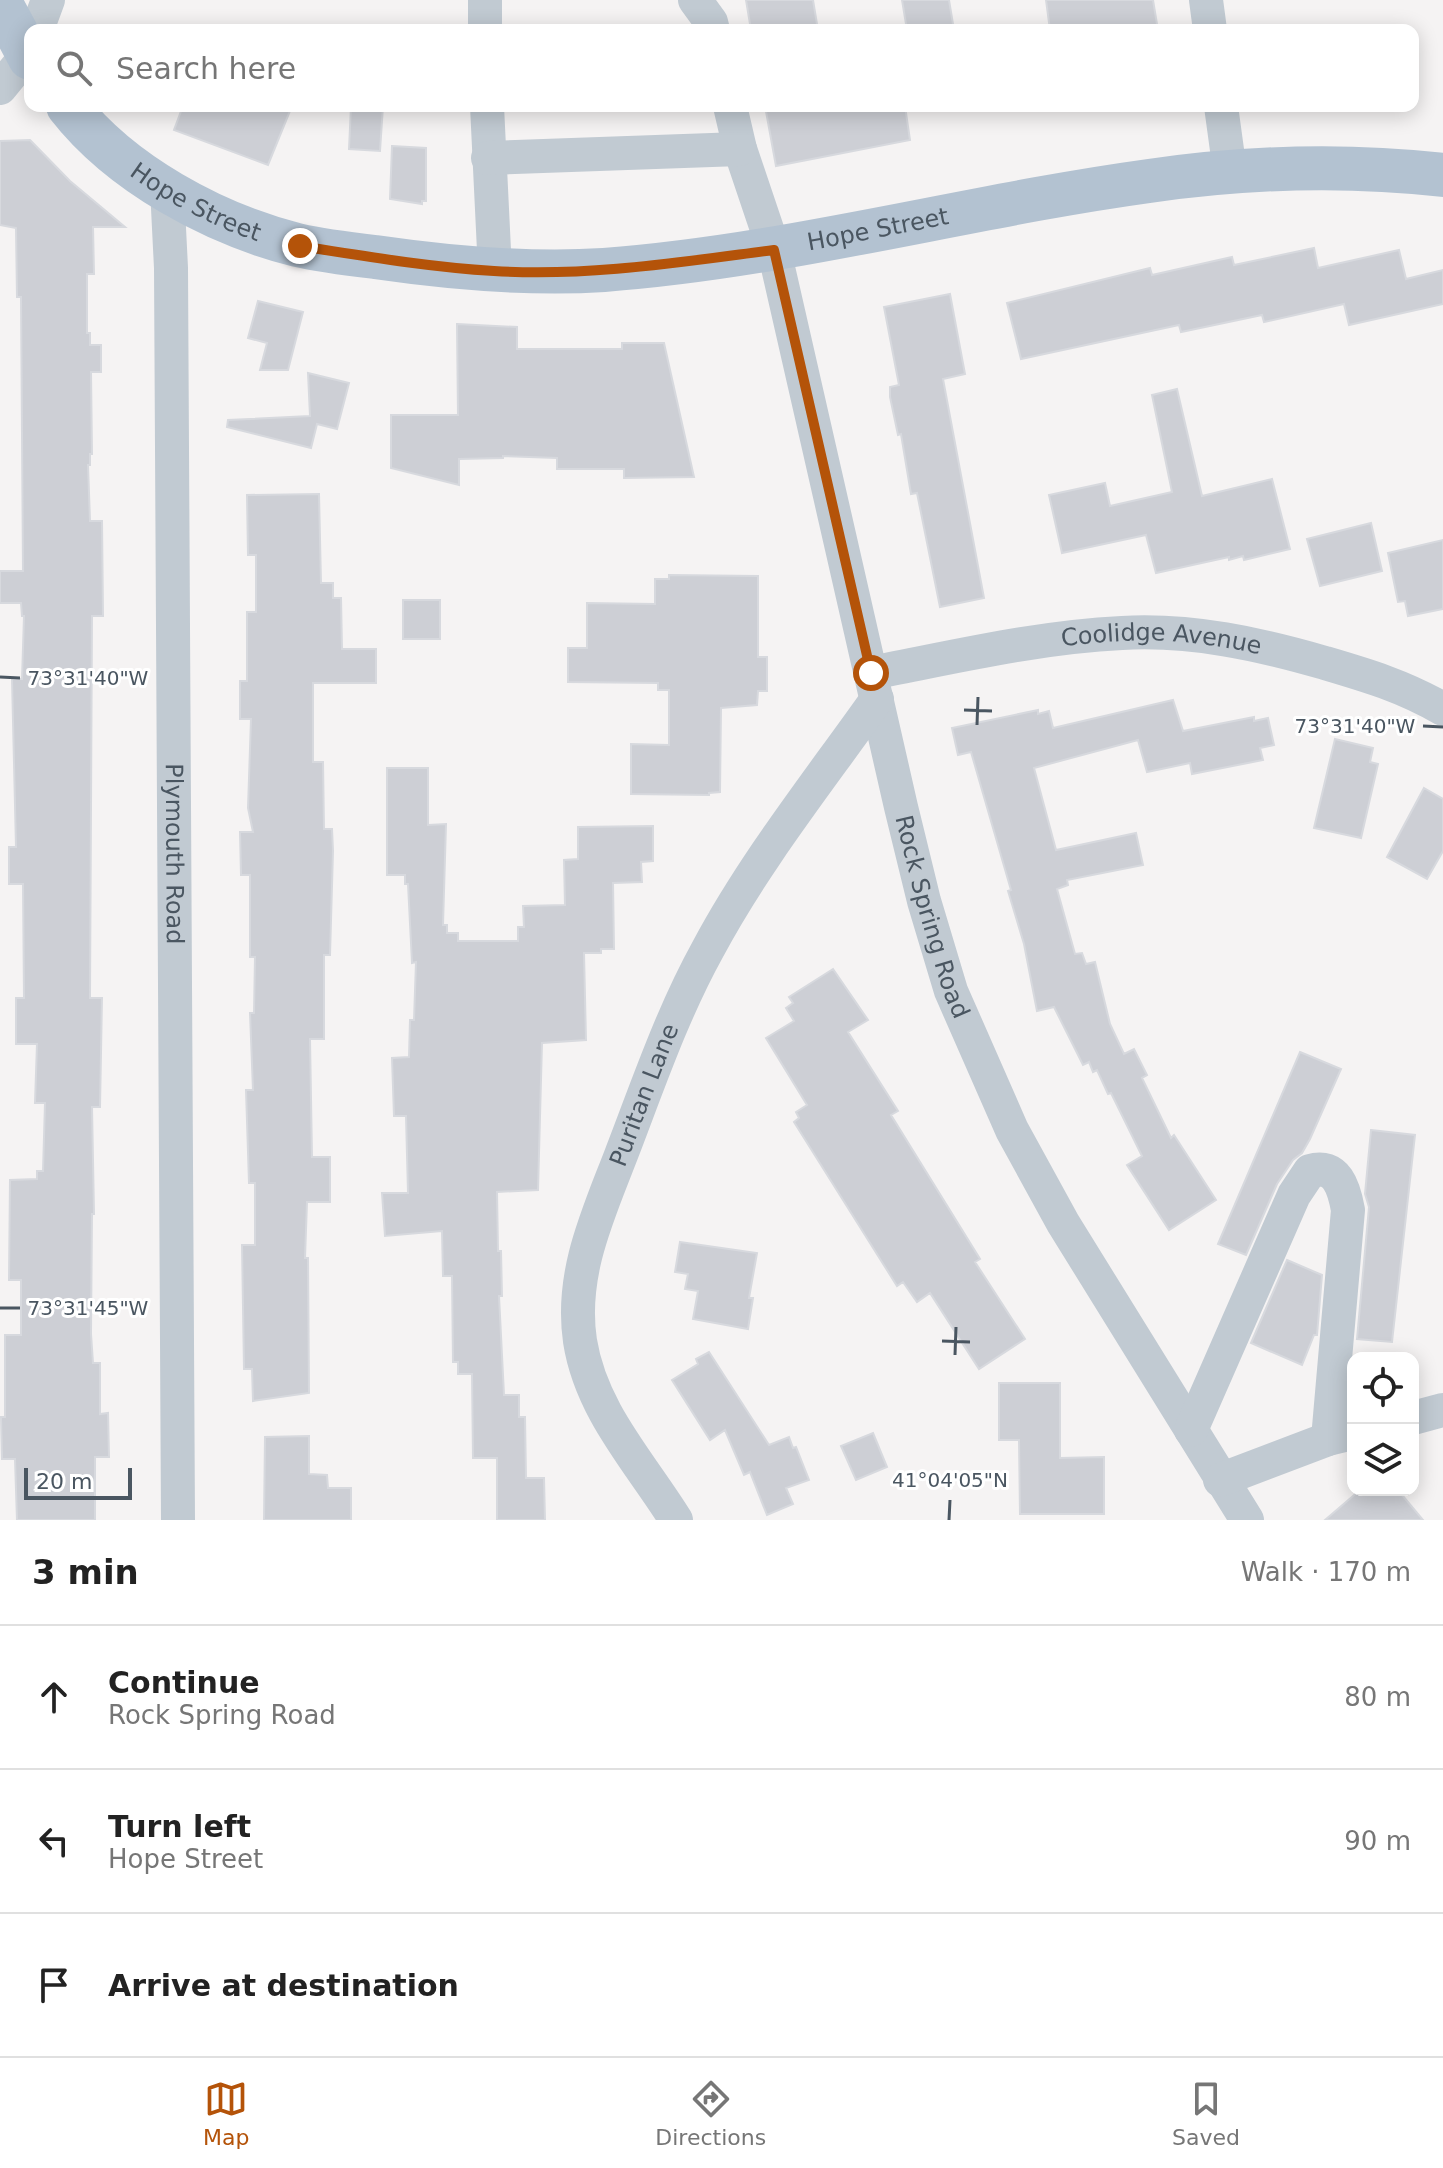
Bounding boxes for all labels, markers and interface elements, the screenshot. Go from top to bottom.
search box [24,24,1419,112]
icon: search [52,46,96,90]
text: Search here [116,51,296,86]
street label: Hope Street [125,157,265,247]
street label: Hope Street [805,202,951,256]
route end [282,228,318,264]
street label: Coolidge Avenue [1059,618,1264,660]
route start [853,655,889,691]
text: 73°31'40"W [28,666,149,690]
text: 73°31'40"W [1295,714,1416,738]
street label: Plymouth Road [160,763,189,945]
street label: Rock Spring Road [889,812,975,1023]
street label: Puritan Lane [604,1019,684,1171]
text: 73°31'45"W [28,1296,149,1320]
map controls [1347,1352,1419,1496]
button: locate [1347,1352,1419,1424]
button: layers [1347,1424,1419,1496]
scale bar [24,1464,132,1500]
text: 41°04'05"N [892,1468,1008,1492]
text: 20 m [36,1469,92,1494]
text: 3 min [32,1552,139,1592]
text: Walk · 170 m [1241,1557,1411,1587]
text: Continue [108,1665,260,1700]
icon: ahead [32,1675,76,1719]
text: 80 m [1344,1682,1411,1712]
text: Rock Spring Road [108,1700,336,1730]
text: Turn left [108,1809,251,1844]
icon: left [32,1819,76,1863]
text: 90 m [1344,1826,1411,1856]
text: Hope Street [108,1844,263,1874]
icon: arrive [32,1963,76,2007]
text: Arrive at destination [108,1968,459,2003]
tab: Map [203,2077,249,2150]
tab: Directions [655,2077,766,2150]
tab: Saved [1172,2077,1240,2150]

